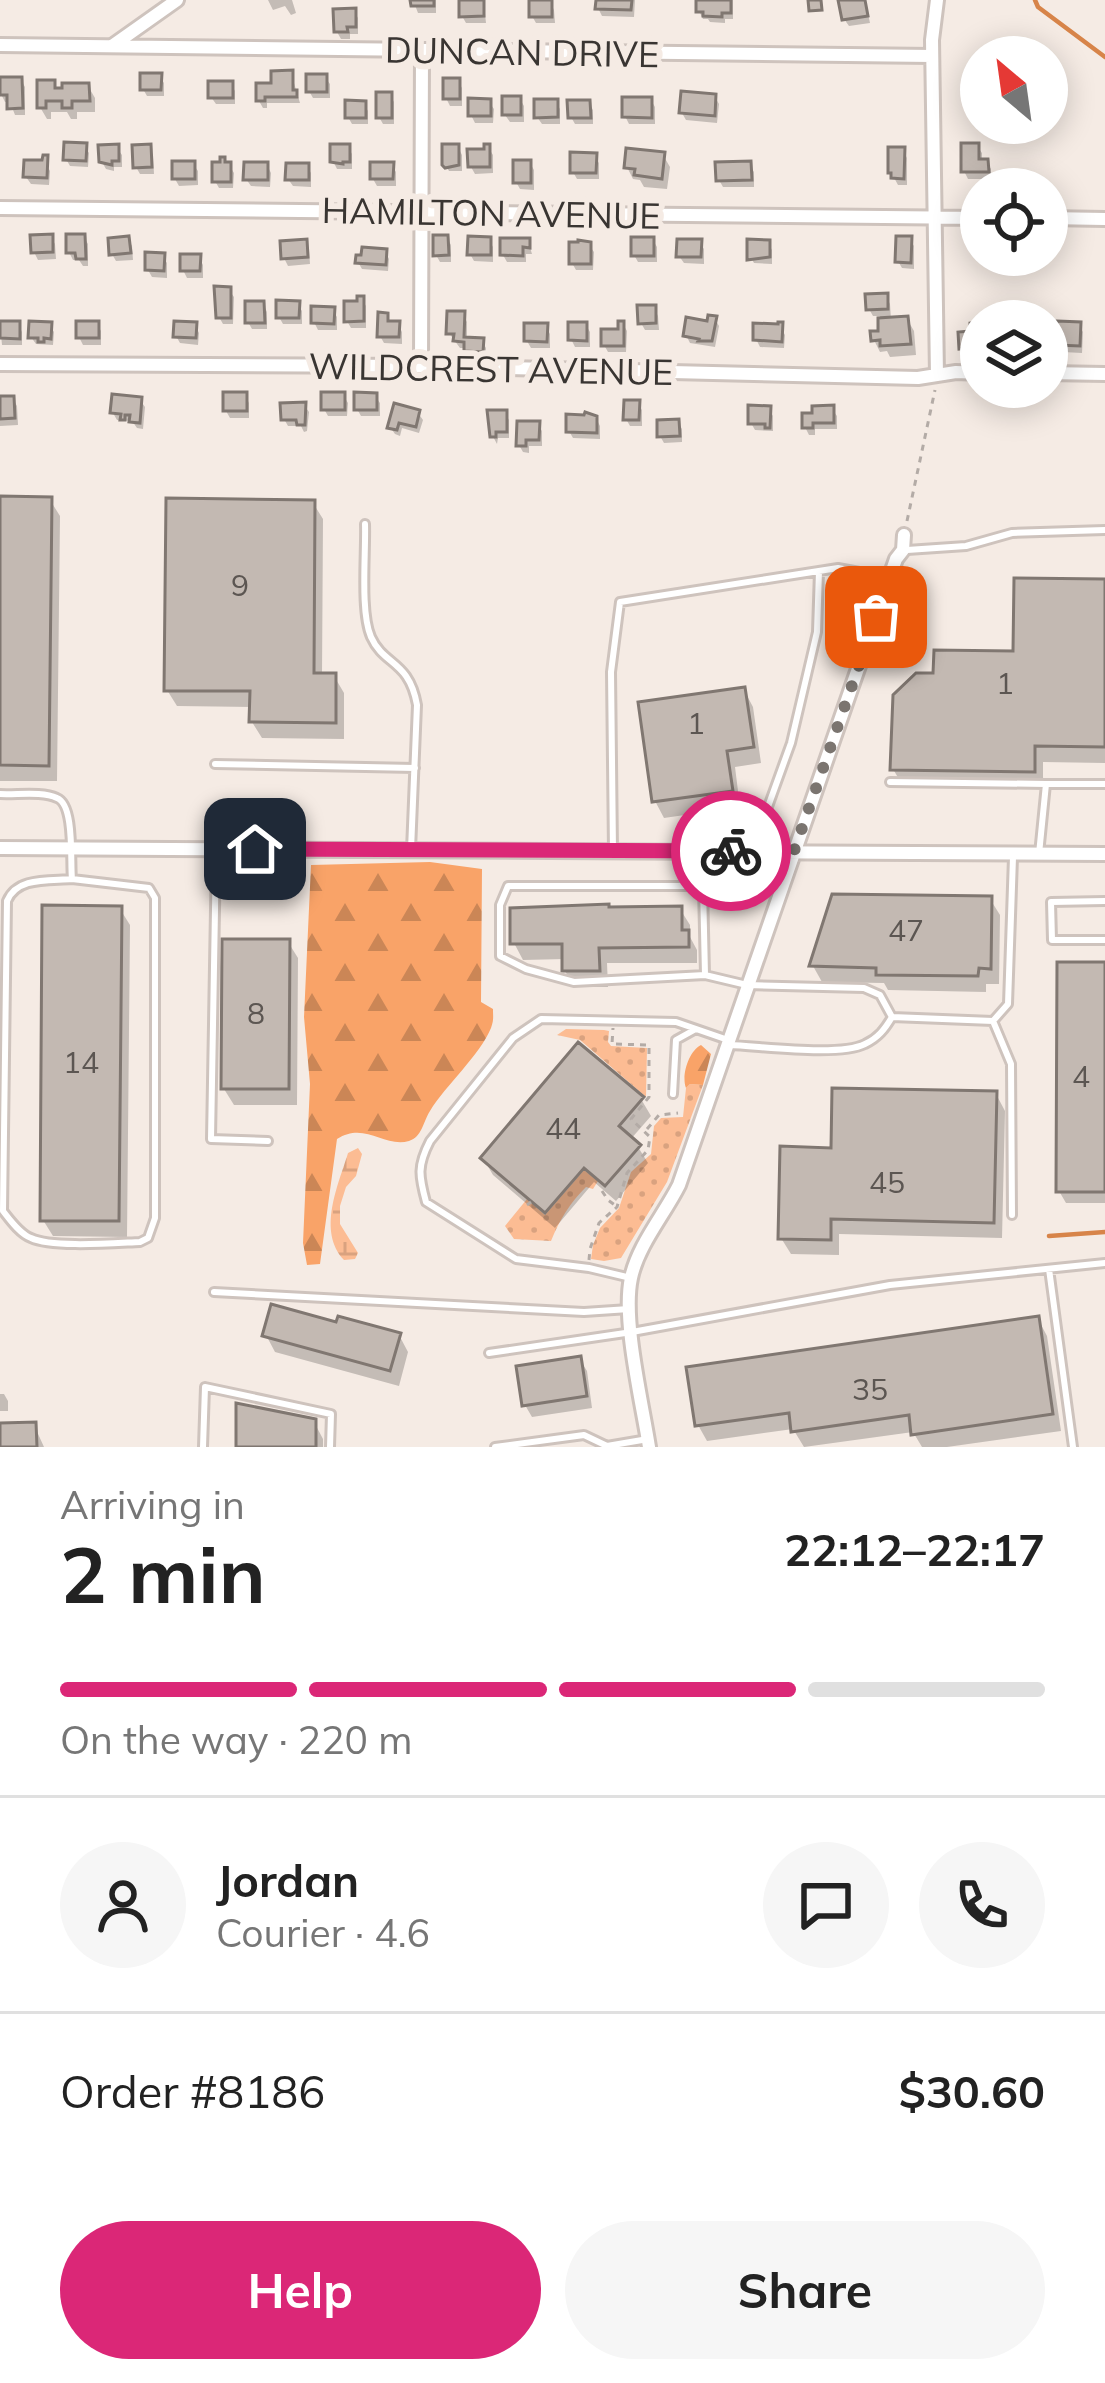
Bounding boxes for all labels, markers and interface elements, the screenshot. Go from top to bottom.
street label: DUNCAN DRIVE [385,27,659,76]
north arrow [960,36,1068,144]
map controls [960,36,1068,408]
button: locate [960,168,1068,276]
street label: HAMILTON AVENUE [321,187,661,238]
button: layers [960,300,1068,408]
street label: WILDCREST AVENUE [308,343,674,394]
house number: 9 [231,566,249,604]
pin [825,566,927,668]
icon: bag [843,584,909,650]
house number: 1 [996,664,1014,702]
house number: 1 [687,704,705,742]
courier [671,791,791,911]
pin [204,798,306,900]
icon: home [222,816,288,882]
icon: bike [698,818,764,884]
house number: 47 [888,911,924,949]
house number: 8 [247,994,265,1032]
house number: 14 [63,1043,99,1081]
house number: 4 [1072,1057,1090,1095]
house number: 44 [545,1109,581,1147]
house number: 45 [869,1163,905,1201]
house number: 35 [852,1370,888,1408]
text: Arriving in [60,1480,245,1529]
text: 22:12–22:17 [784,1521,1045,1577]
text: 2 min [60,1525,266,1623]
text: On the way · 220 m [60,1715,412,1764]
button: person [60,1842,186,1968]
button: chat [763,1842,889,1968]
button: phone [919,1842,1045,1968]
text: Jordan [216,1852,359,1908]
text: Courier · 4.6 [216,1908,430,1957]
text: Order #8186 [60,2063,325,2119]
text: $30.60 [899,2063,1045,2119]
button: Help [60,2221,541,2359]
button: Share [565,2221,1045,2359]

